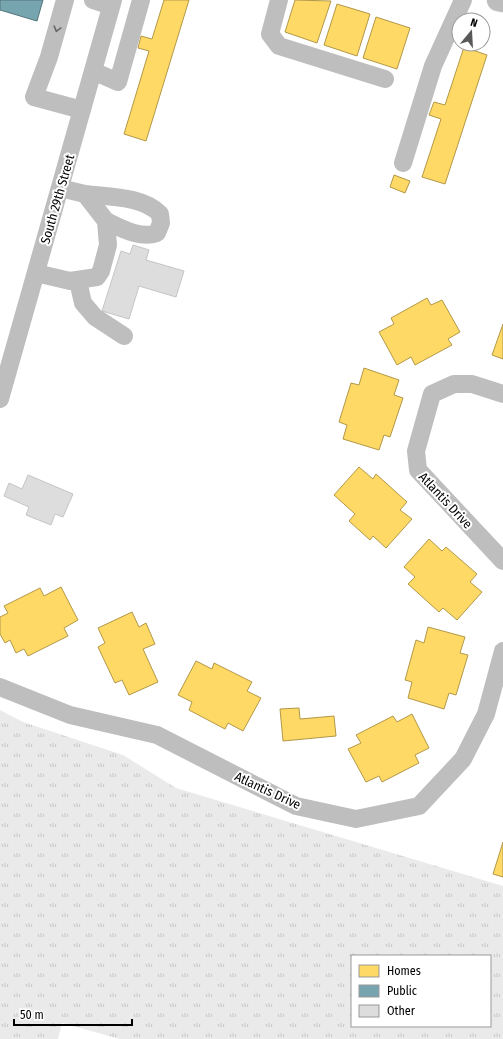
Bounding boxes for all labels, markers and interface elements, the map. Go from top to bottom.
north arrow [451,12,491,52]
text: N [469,16,479,30]
one-way arrow [53,25,62,32]
street label: South 29th Street [38,152,78,246]
street label: Atlantis Drive [416,469,475,531]
street label: Atlantis Drive [232,769,303,812]
legend [351,955,491,1027]
text: Homes [387,964,421,978]
text: Public [387,984,417,998]
scale bar [14,1001,132,1027]
text: Other [387,1004,416,1018]
text: 50 m [20,1008,44,1022]

